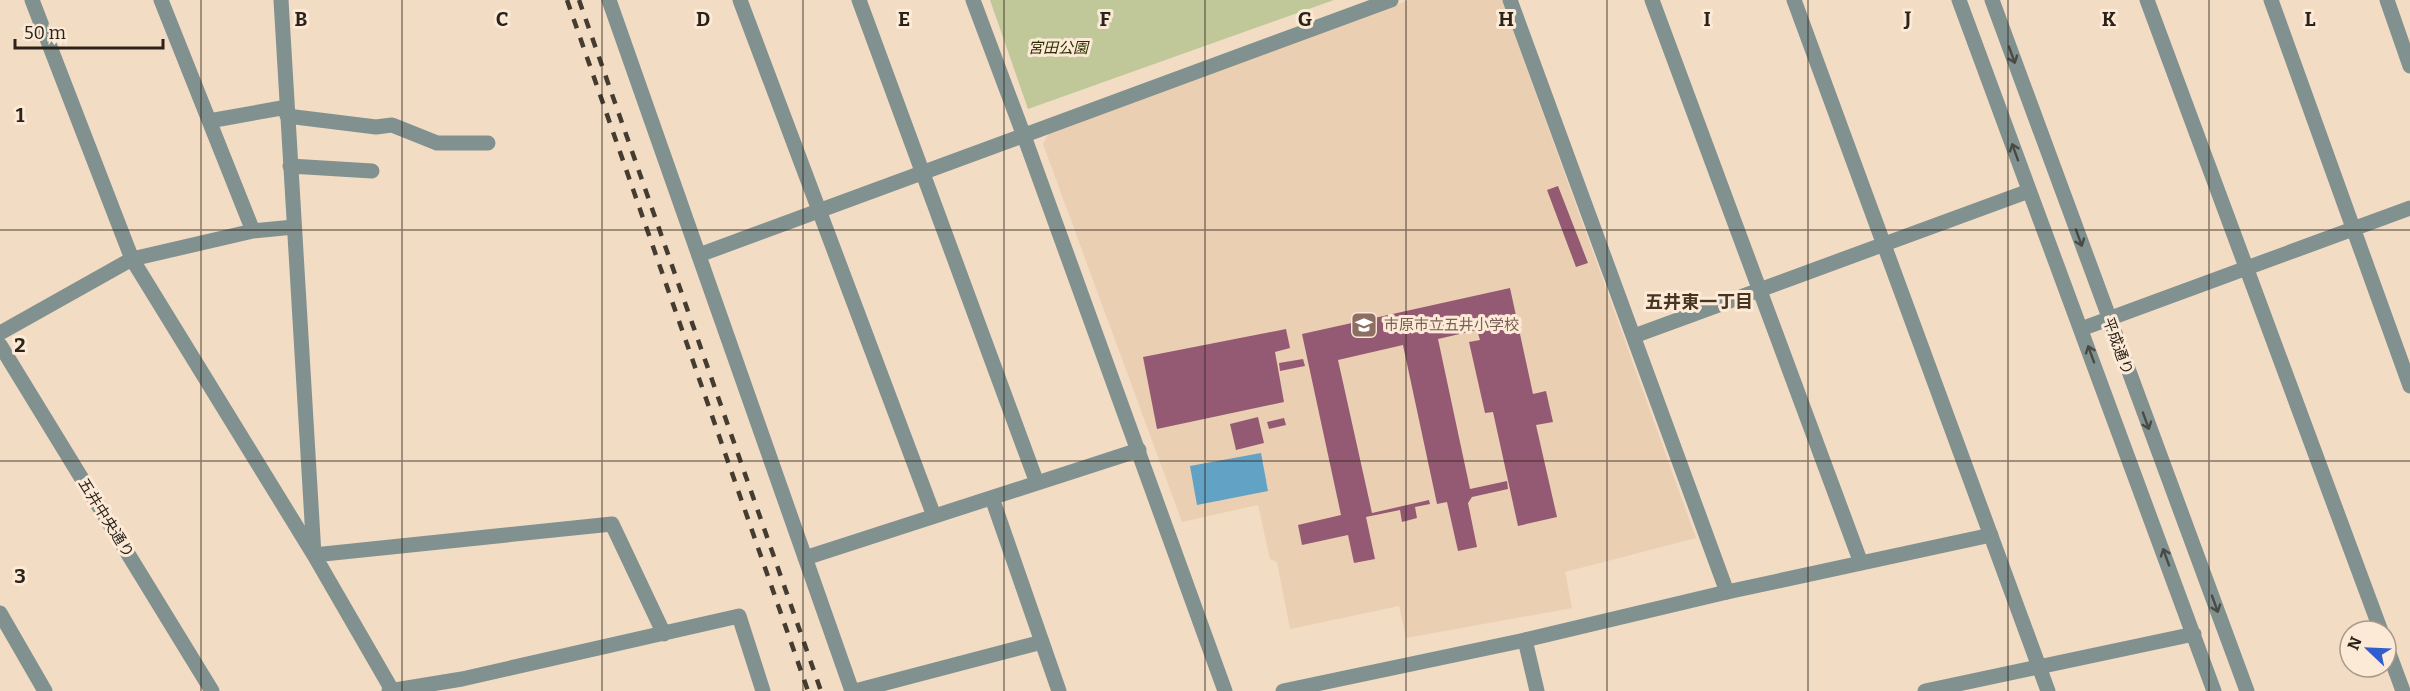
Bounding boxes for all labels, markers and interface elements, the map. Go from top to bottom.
text: B [295,7,308,31]
text: C [496,7,508,31]
text: D [696,7,710,31]
text: E [898,7,910,31]
text: F [1099,7,1111,31]
text: G [1298,7,1312,31]
text: H [1498,7,1514,31]
text: I [1703,7,1711,31]
text: J [1904,7,1912,31]
text: K [2102,7,2117,31]
text: L [2304,7,2316,31]
scale bar [15,12,164,50]
text: 50 m [24,22,66,44]
park label: 宮田公園 [1028,39,1090,57]
one-way arrow [2007,45,2018,64]
text: 1 [16,103,25,127]
one-way arrow [2009,143,2020,162]
one-way arrow [2074,228,2085,247]
district label: 五井東一丁目 [1645,291,1753,313]
school or university icon: 市原市立五井小学校 [1349,310,1379,340]
street label: 平成通り [2099,315,2137,377]
place label: 市原市立五井小学校 [1384,316,1519,334]
text: 2 [14,333,26,357]
one-way arrow [2084,346,2095,364]
one-way arrow [2142,411,2153,430]
street label: 五井中央通り [75,475,137,561]
one-way arrow [2159,548,2170,567]
text: 3 [14,564,26,588]
one-way arrow [2210,594,2221,612]
north arrow [2338,619,2398,679]
text: N [2343,634,2366,653]

